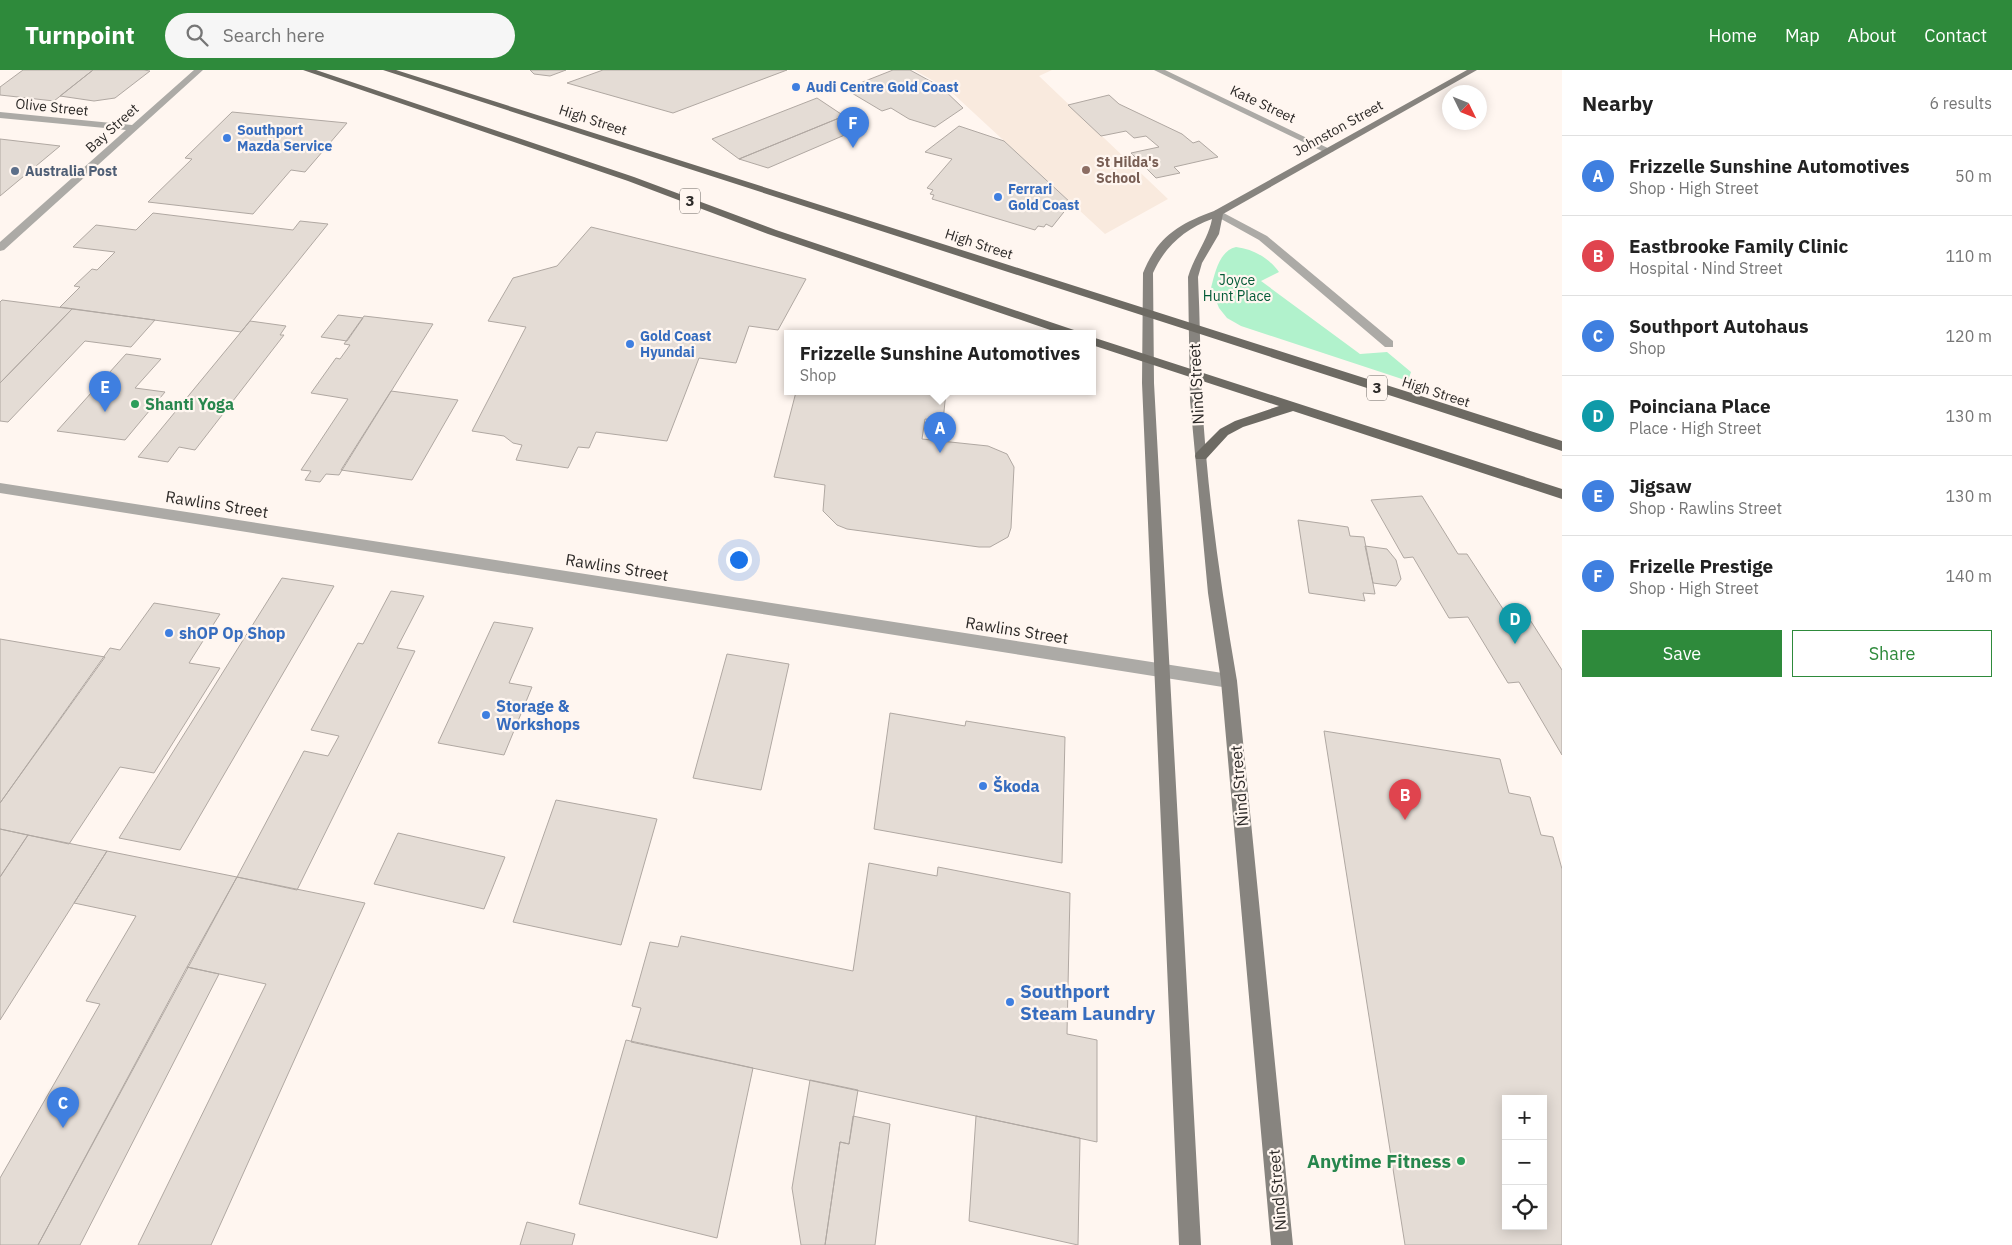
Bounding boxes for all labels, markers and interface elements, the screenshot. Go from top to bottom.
search box [165,13,515,58]
text: Turnpoint [25,19,135,51]
icon: search [183,21,211,49]
text: Search here [223,23,325,47]
text: Home [1709,24,1757,47]
text: Map [1785,24,1820,47]
text: About [1848,24,1896,47]
text: Contact [1924,24,1987,47]
place label: Audi Centre Gold Coast [806,78,959,96]
marker: Audi Centre Gold Coast [790,81,802,93]
street label: Kate Street [1227,81,1299,127]
north arrow [1442,85,1487,130]
text: Nearby [1582,89,1653,117]
text: 6 results [1929,93,1992,113]
street label: Olive Street [15,94,90,120]
street label: Johnston Street [1290,96,1386,160]
street label: Bay Street [82,99,142,157]
street label: High Street [557,101,629,139]
pin: F [837,107,869,148]
place label: Southport Mazda Service [237,121,332,155]
marker: Southport Mazda Service [221,132,233,144]
place label: St Hilda's School [1096,153,1159,187]
text: Frizzelle Sunshine Automotives [1629,154,1910,178]
place label: Australia Post [25,162,117,180]
marker: St Hilda's School [1080,164,1092,176]
marker: Australia Post [9,165,21,177]
text: A [1593,166,1603,186]
text: 50 m [1955,166,1992,186]
text: Shop · High Street [1629,178,1759,198]
place label: Ferrari Gold Coast [1008,180,1079,214]
road number: 3 [680,188,700,214]
marker: Ferrari Gold Coast [992,191,1004,203]
street label: High Street [943,225,1015,263]
text: Eastbrooke Family Clinic [1629,234,1848,258]
text: B [1593,246,1603,266]
text: 110 m [1945,246,1992,266]
text: Hospital · Nind Street [1629,258,1783,278]
park label: Joyce Hunt Place [1203,271,1272,305]
text: Southport Autohaus [1629,314,1809,338]
text: C [1593,326,1603,346]
text: 120 m [1945,326,1992,346]
place label: Gold Coast Hyundai [640,327,711,361]
popup [784,330,1096,395]
marker: Gold Coast Hyundai [624,338,636,350]
text: Shop [1629,338,1666,358]
text: Frizzelle Sunshine Automotives [800,341,1080,365]
street label: Nind Street [1184,343,1208,425]
text: Shop [800,365,836,385]
pin: E [89,371,121,412]
street label: High Street [1400,373,1472,411]
road number: 3 [1367,376,1387,400]
place label: Shanti Yoga [145,394,234,414]
text: Poinciana Place [1629,394,1771,418]
marker: Shanti Yoga [129,398,141,410]
text: D [1592,406,1604,426]
text: 130 m [1945,406,1992,426]
pin: A [924,412,956,453]
text: Place · High Street [1629,418,1762,438]
text: Jigsaw [1629,474,1692,498]
street label: Rawlins Street [164,486,270,522]
text: E [1593,486,1603,506]
text: 130 m [1945,486,1992,506]
text: Shop · Rawlins Street [1629,498,1782,518]
your location [726,547,752,573]
street label: Rawlins Street [564,549,670,585]
text: Frizelle Prestige [1629,554,1773,578]
text: F [1593,566,1603,586]
text: 140 m [1945,566,1992,586]
text: Shop · High Street [1629,578,1759,598]
pin: D [1499,603,1531,644]
street label: Rawlins Street [964,612,1070,648]
place label: shOP Op Shop [179,623,286,643]
marker: shOP Op Shop [163,627,175,639]
button: Save [1582,630,1782,677]
button: Share [1792,630,1992,677]
place label: Storage & Workshops [496,696,580,734]
marker: Storage & Workshops [480,709,492,721]
street label: Nind Street [1225,745,1253,827]
place label: Škoda [993,775,1040,796]
pin: B [1389,779,1421,820]
marker: Škoda [977,780,989,792]
place label: Southport Steam Laundry [1020,979,1156,1025]
marker: Southport Steam Laundry [1004,996,1016,1008]
pin: C [47,1087,79,1128]
map controls [1502,1095,1547,1230]
button: + [1502,1095,1547,1140]
button: − [1502,1140,1547,1185]
street label: Nind Street [1263,1149,1291,1231]
place label: Anytime Fitness [1307,1149,1451,1173]
marker: Anytime Fitness [1455,1155,1467,1167]
button: locate [1502,1185,1547,1230]

